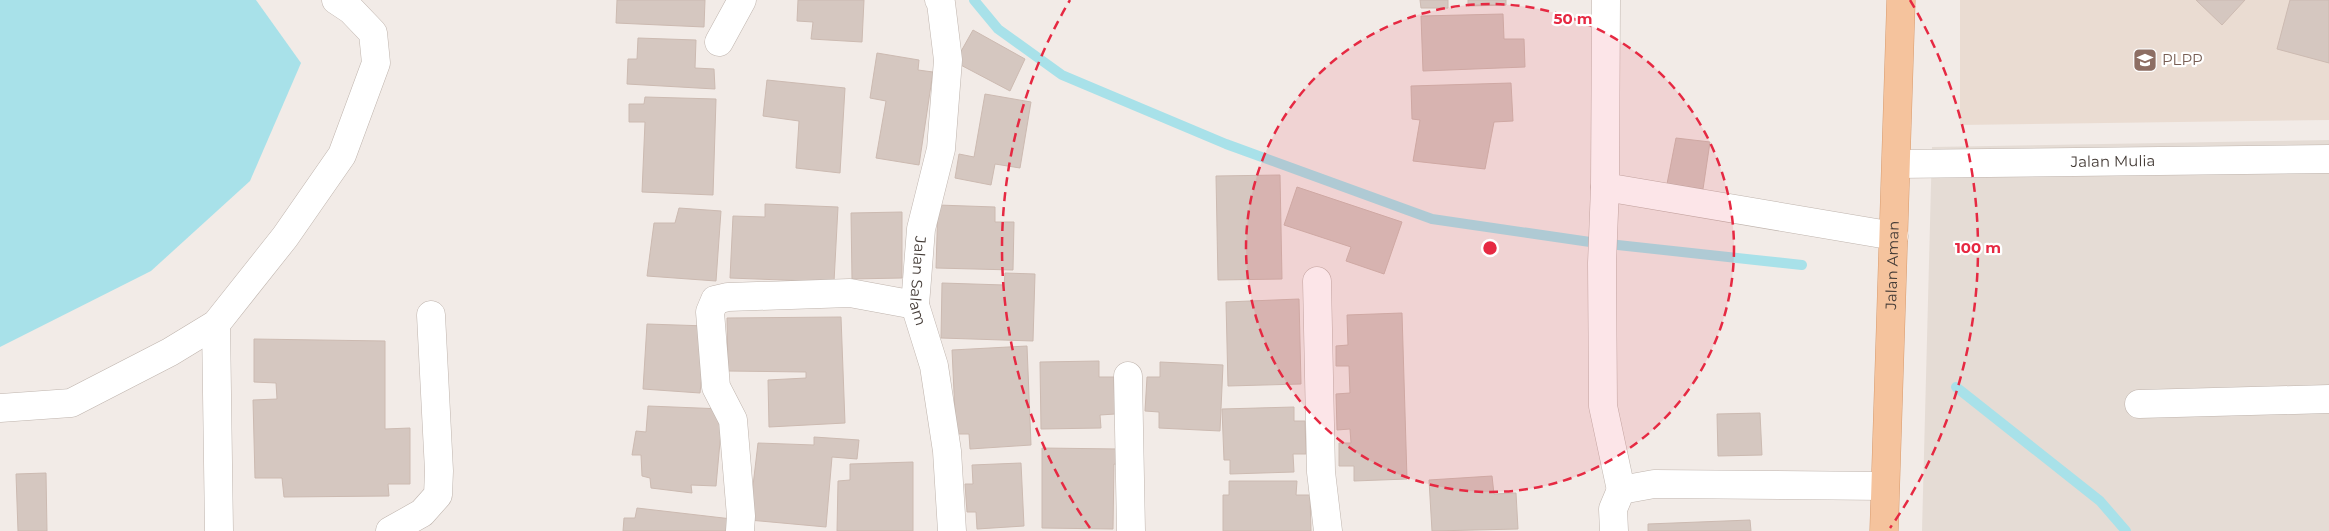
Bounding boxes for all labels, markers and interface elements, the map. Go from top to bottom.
text: 50 m [1553,9,1593,28]
school or university icon: PLPP [2132,47,2158,73]
place label: PLPP [2162,50,2203,69]
street label: Jalan Mulia [2070,151,2155,171]
street label: Jalan Aman [1881,220,1903,311]
street label: Jalan Salam [905,234,931,328]
text: 100 m [1955,238,2001,257]
centre of rings [1481,239,1499,257]

